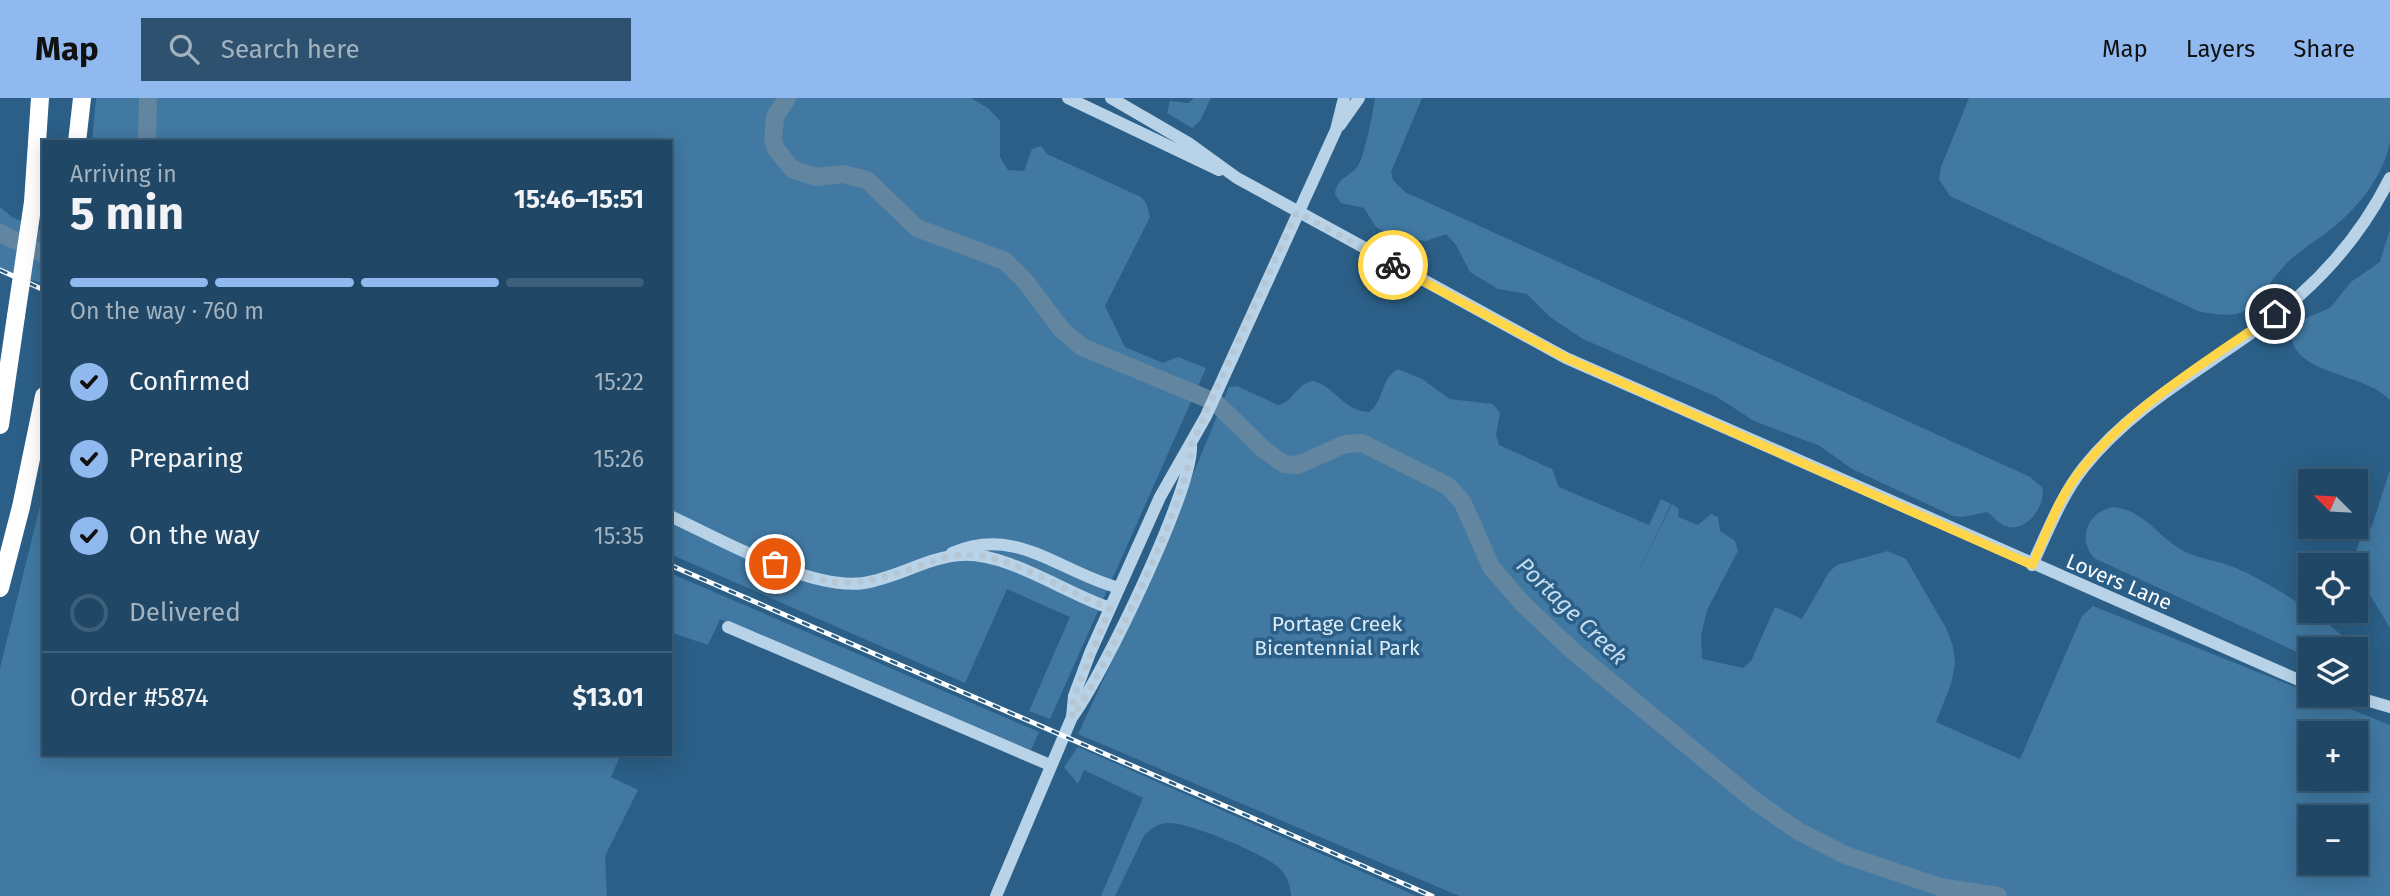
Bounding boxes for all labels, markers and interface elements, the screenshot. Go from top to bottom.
search box [141,18,631,81]
text: Map [35,29,99,69]
icon: search [165,30,203,68]
text: Search here [221,34,360,65]
text: Map [2102,35,2148,63]
text: Layers [2186,35,2255,63]
text: Share [2293,35,2355,63]
text: Arriving in [70,160,177,188]
text: 15:46–15:51 [514,184,644,215]
text: 5 min [70,186,184,241]
courier [1358,230,1428,300]
icon: bike [1374,246,1412,284]
pin [2245,284,2305,344]
icon: home [2256,295,2294,333]
text: On the way · 760 m [70,297,264,325]
icon: check [70,363,108,401]
text: Confirmed [129,366,250,397]
text: 15:22 [594,368,644,396]
icon: check [70,440,108,478]
text: Preparing [129,443,242,474]
text: 15:26 [593,445,644,473]
north arrow [2298,469,2368,539]
map controls [2298,469,2368,875]
icon: check [70,517,108,555]
text: On the way [129,520,260,551]
text: 15:35 [594,522,644,550]
pin [745,534,805,594]
icon: bag [756,545,794,583]
street label: Lovers Lane [2062,548,2176,616]
water label: Portage Creek [1511,551,1633,671]
button: locate [2298,553,2368,623]
text: Delivered [129,597,241,628]
park label: Portage Creek Bicentennial Park [1254,611,1420,661]
button: layers [2298,637,2368,707]
text: Order #5874 [70,682,209,713]
text: $13.01 [572,682,644,713]
button: + [2298,721,2368,791]
button: − [2298,805,2368,875]

